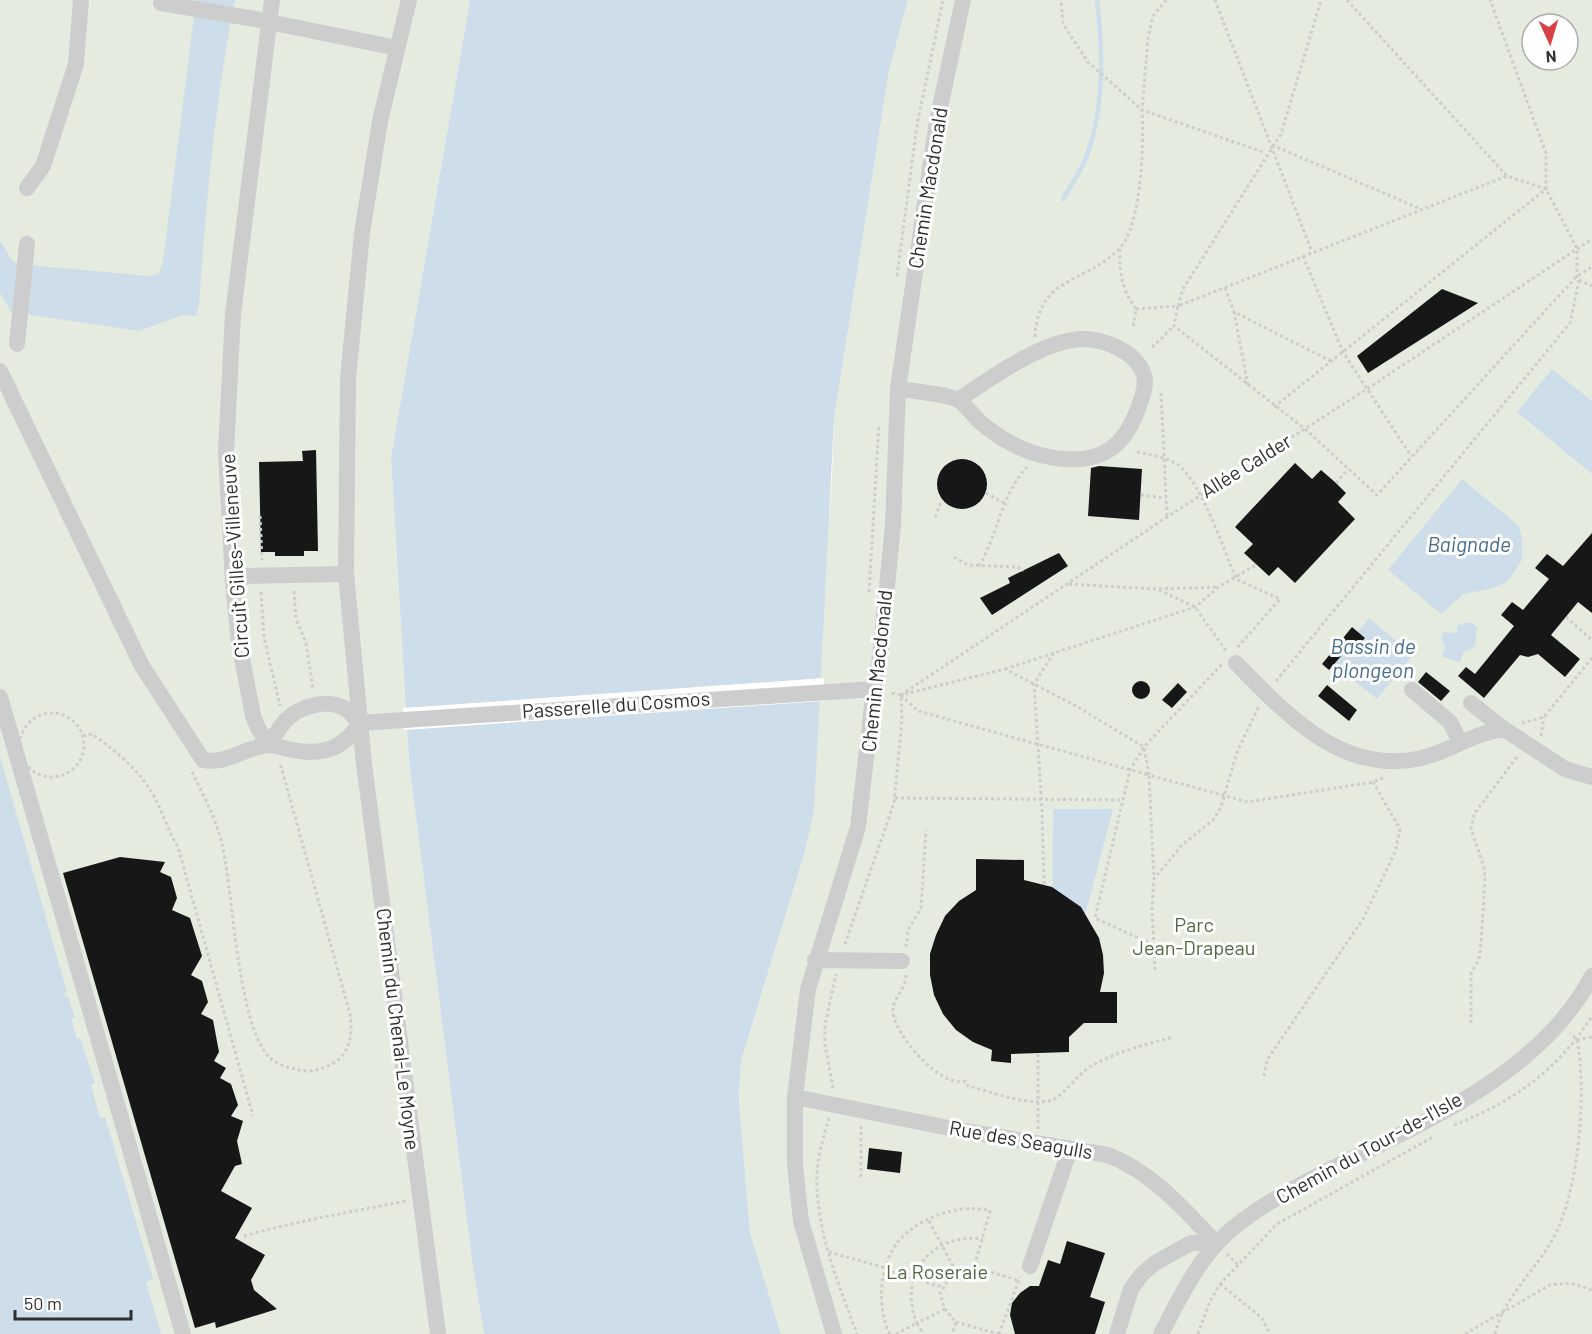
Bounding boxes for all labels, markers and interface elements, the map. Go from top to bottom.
north arrow [1520,12,1580,72]
text: N [1545,48,1557,67]
street label: Chemin Macdonald [902,105,952,270]
street label: Allée Calder [1196,428,1295,502]
street label: Circuit Gilles-Villeneuve [215,453,253,659]
water label: Baignade [1427,531,1511,556]
street label: Chemin Macdonald [856,589,896,753]
water label: Bassin de plongeon [1330,633,1416,682]
street label: Passerelle du Cosmos [521,685,711,723]
street label: Chemin du Chenal-Le Moyne [372,906,426,1151]
park label: Parc Jean-Drapeau [1132,912,1256,959]
street label: Chemin du Tour-de-l'Isle [1271,1086,1466,1208]
street label: Rue des Seagulls [948,1115,1095,1163]
park label: La Roseraie [886,1259,988,1283]
scale bar [15,1283,130,1321]
text: 50 m [24,1292,62,1314]

